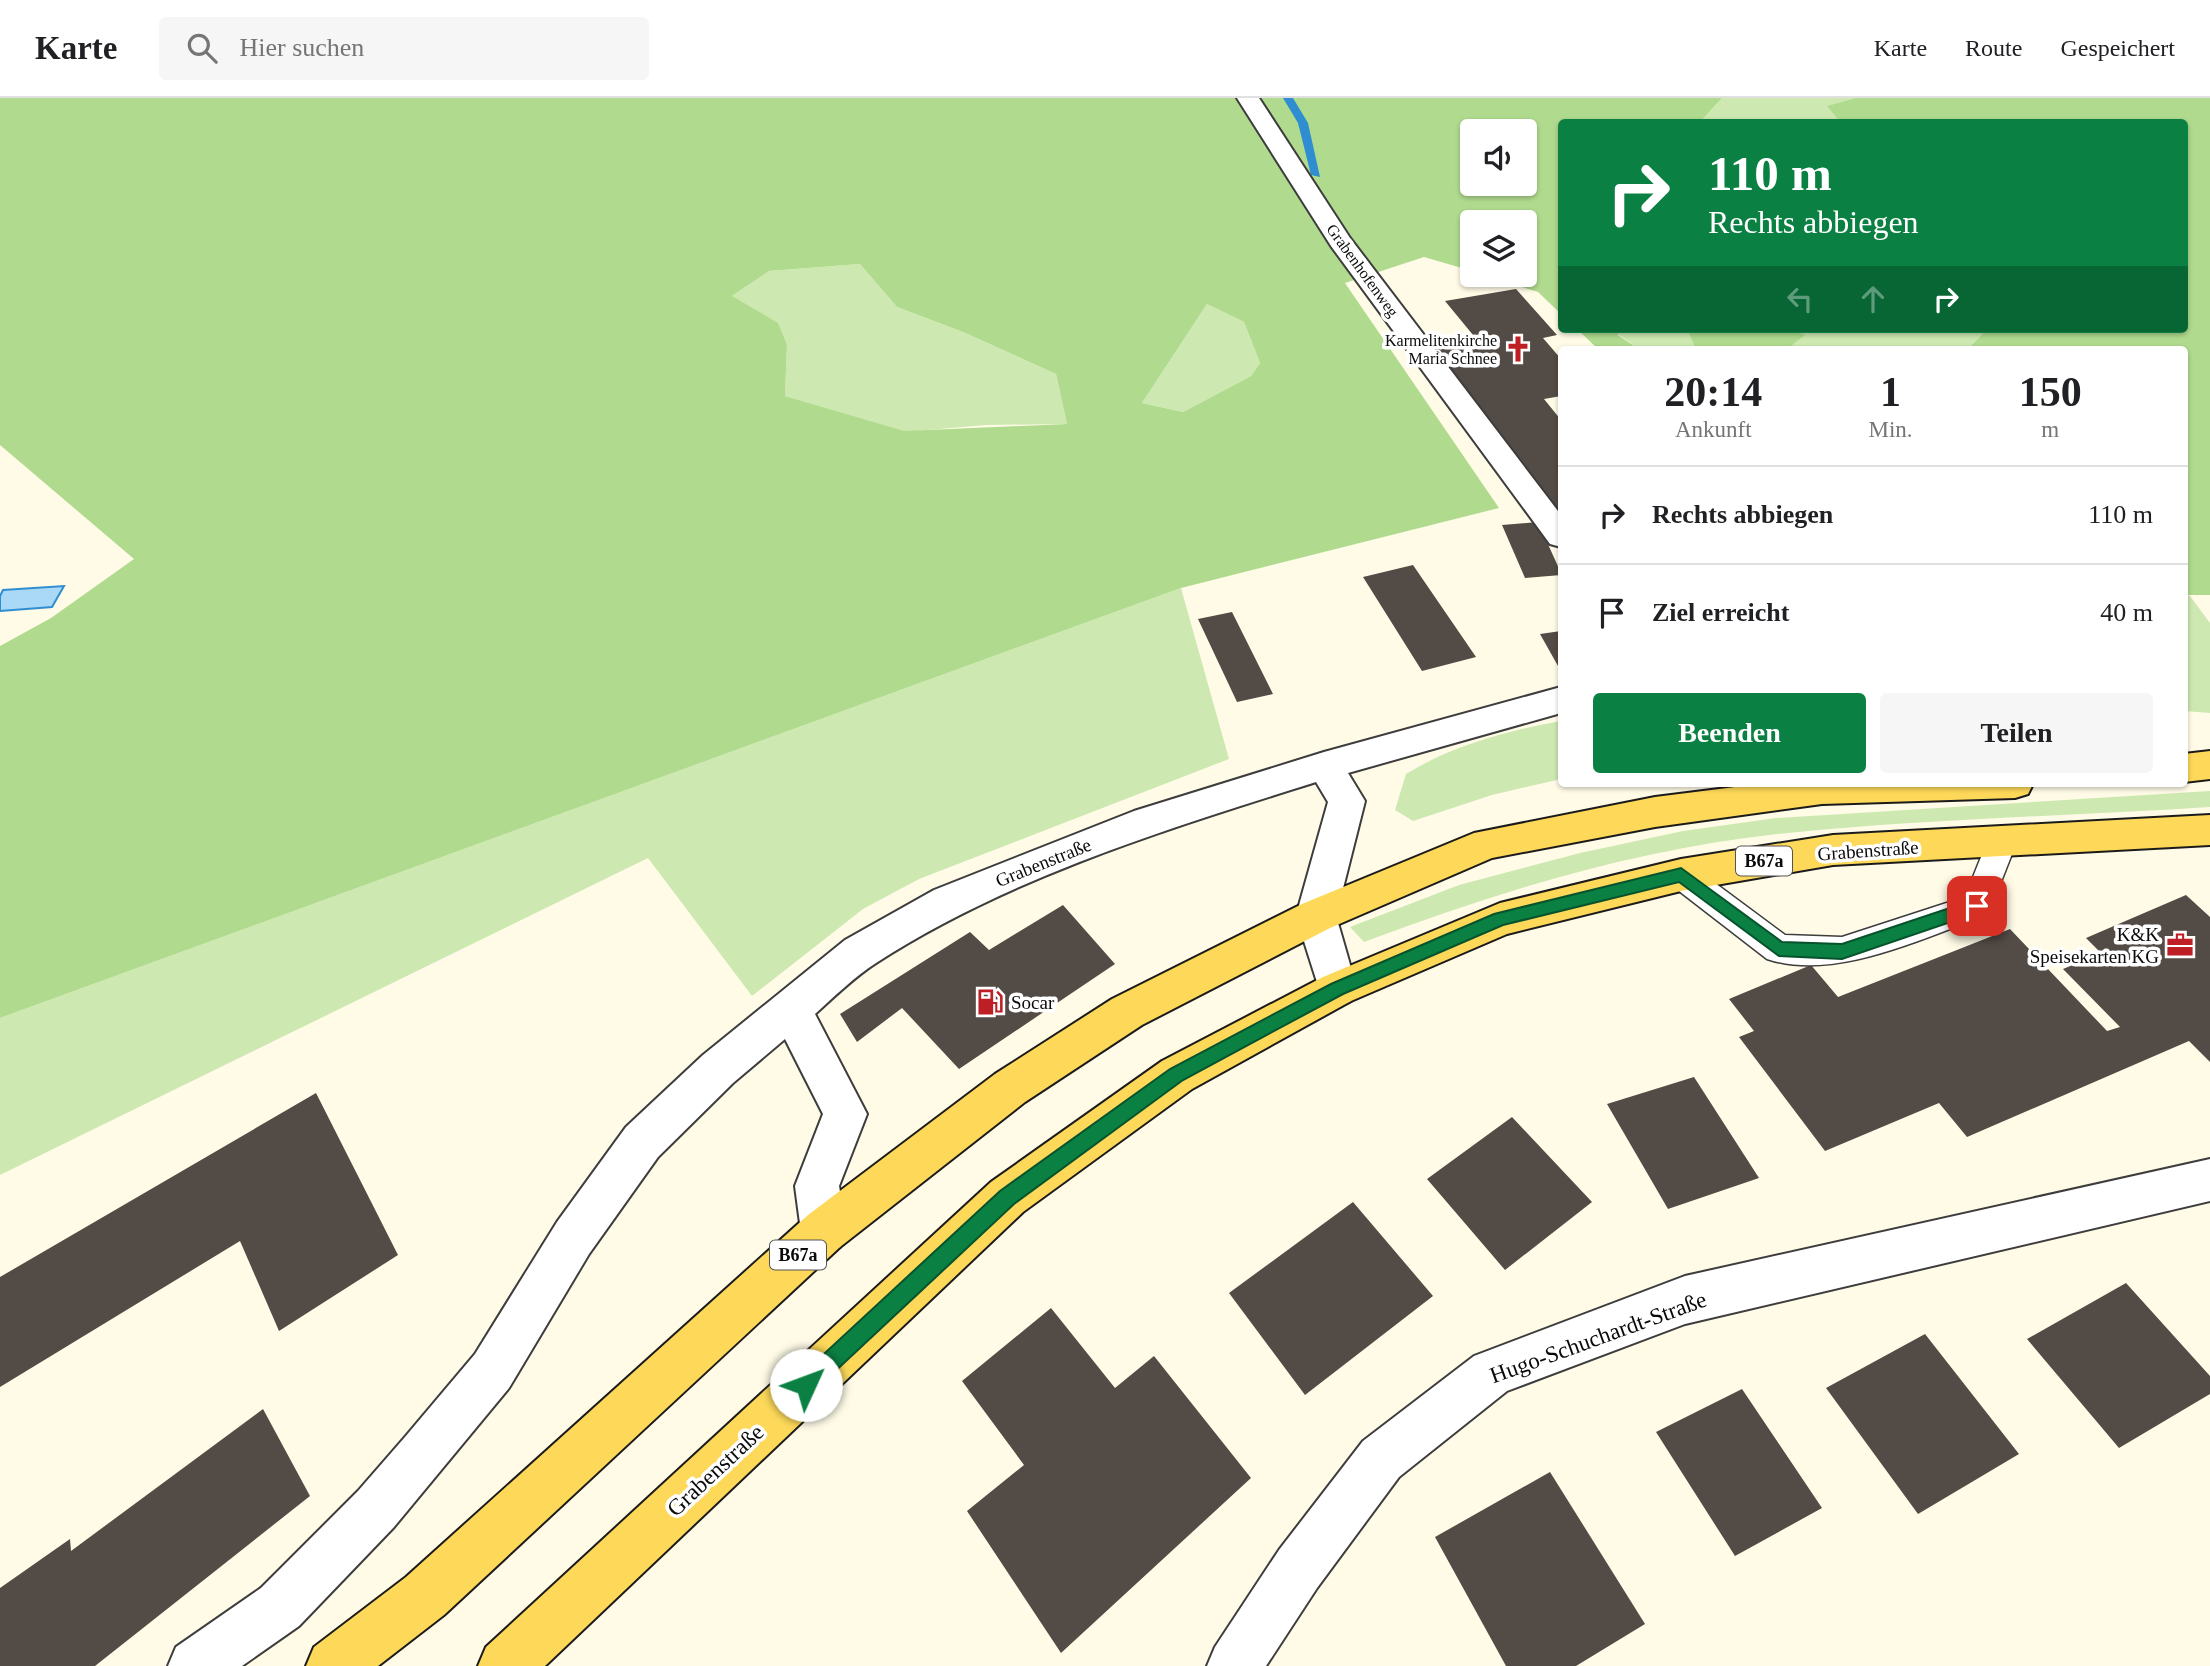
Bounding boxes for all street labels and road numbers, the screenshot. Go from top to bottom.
street label: Grabenhofenweg [1323,221,1402,320]
street label: Grabenstraße [992,834,1094,891]
street label: Grabenstraße [1817,836,1919,865]
road number: B67a [1736,846,1792,876]
road number: B67a [770,1240,826,1270]
street label: Hugo-Schuchardt-Straße [1486,1287,1710,1388]
street label: Grabenstraße [662,1419,769,1521]

